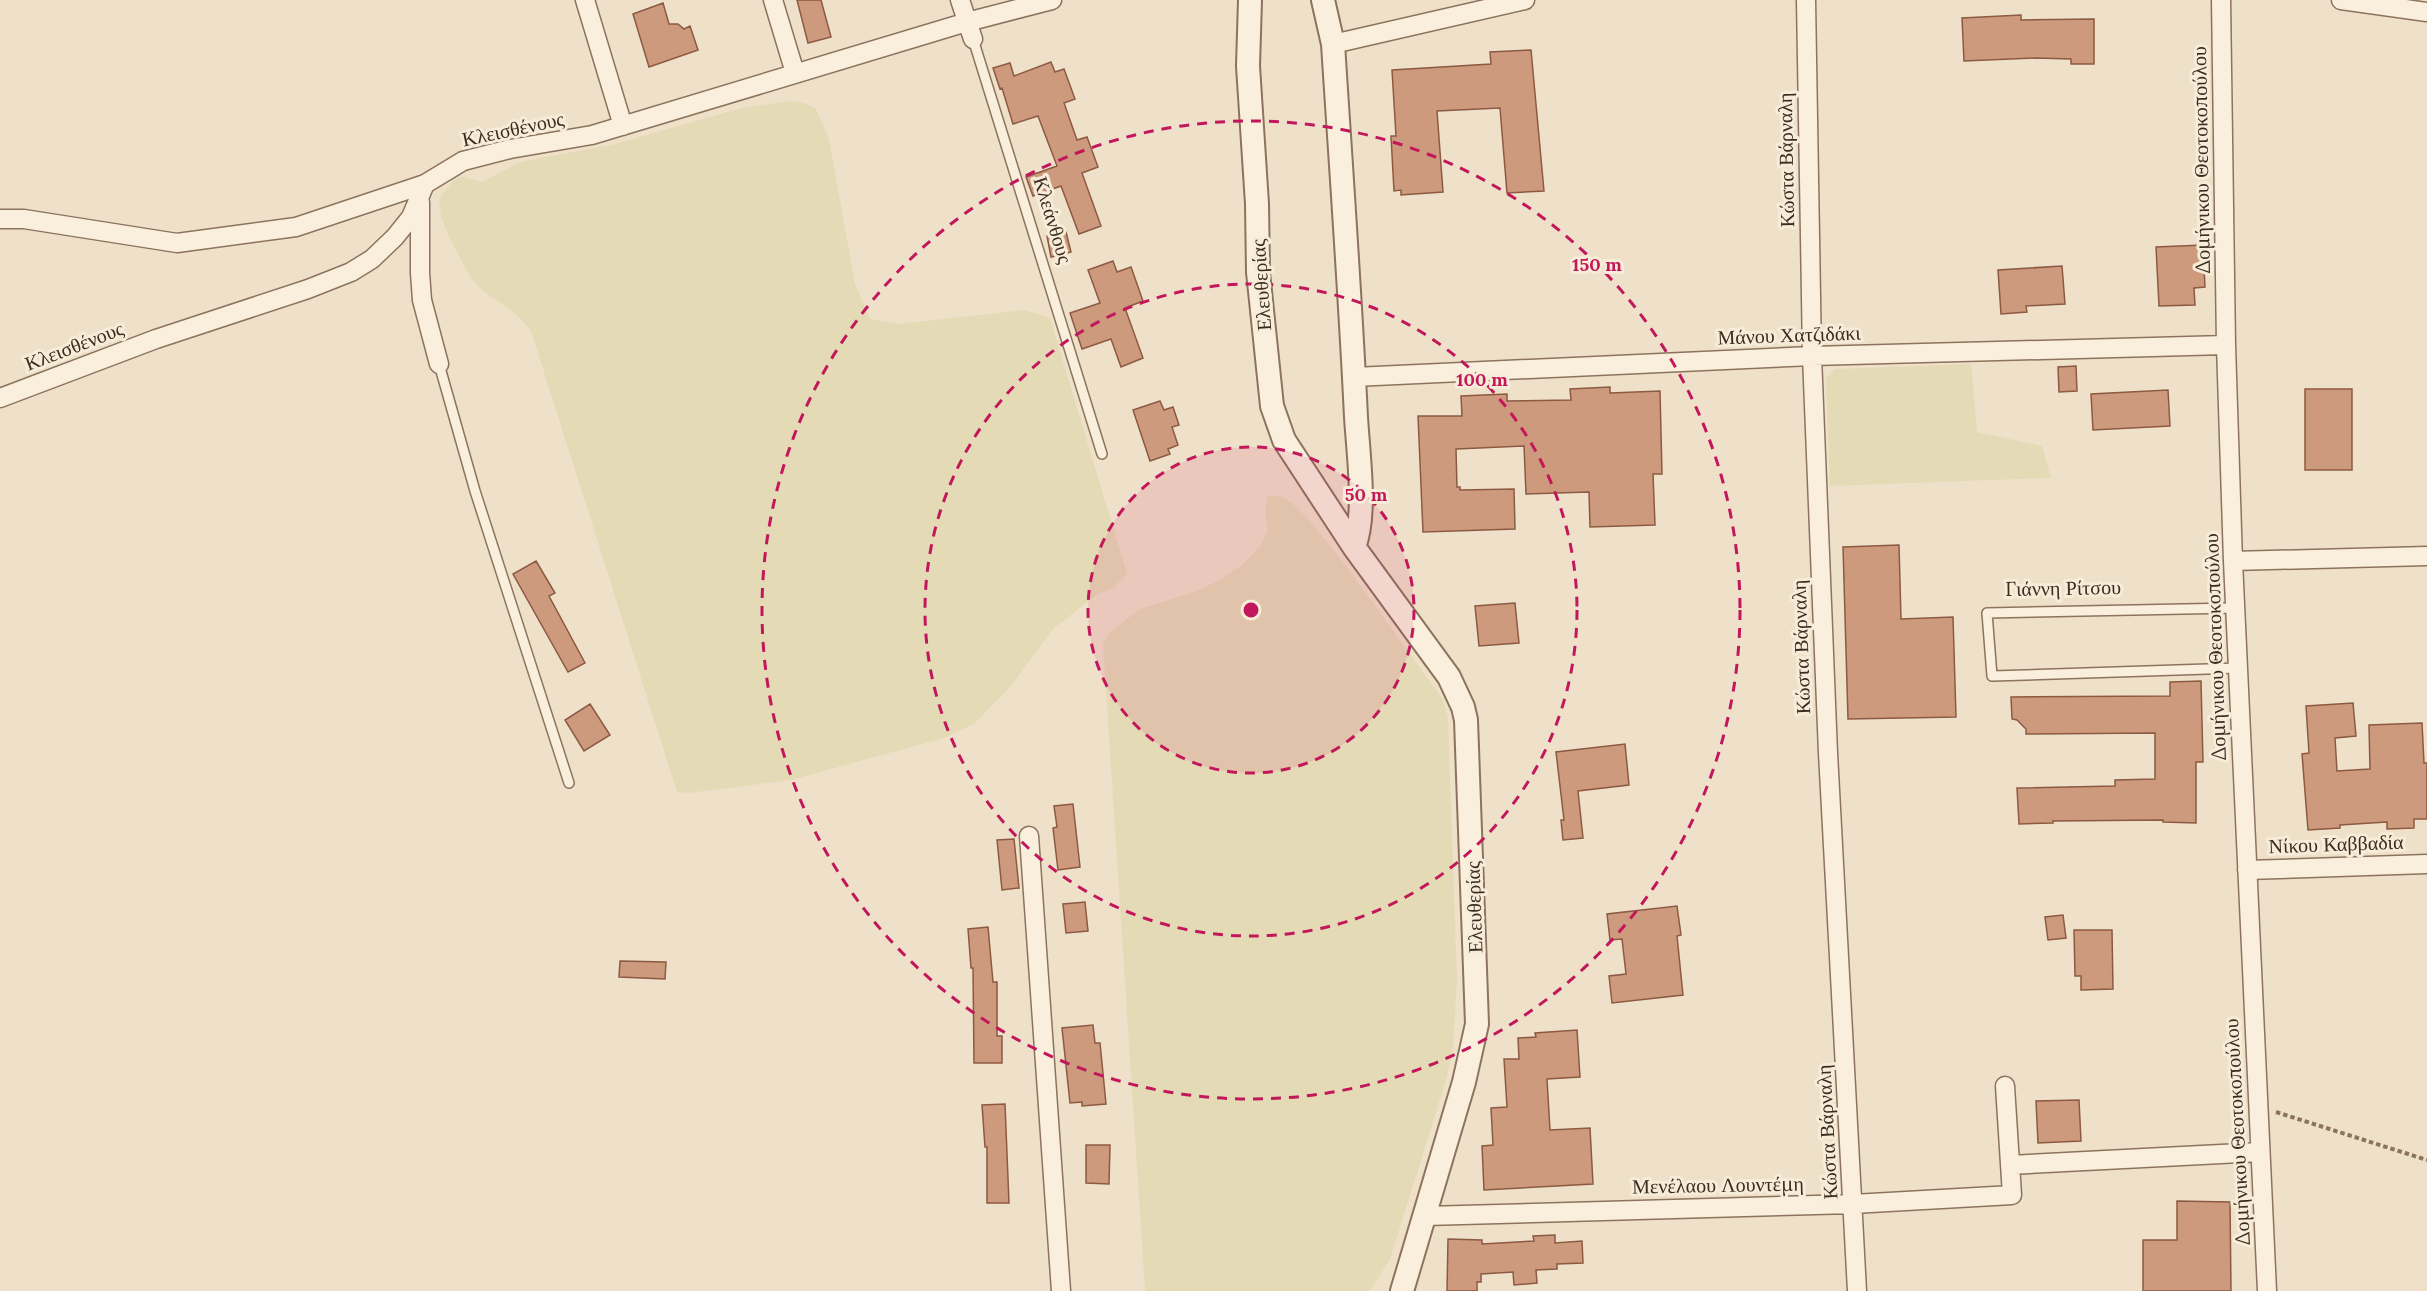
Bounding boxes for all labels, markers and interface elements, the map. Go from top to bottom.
street label: Δομήνικου Θεοτοκοπούλου [2186,46,2215,274]
street label: Κώστα Βάρναλη [1772,92,1799,228]
street label: Κλεισθένους [460,106,566,152]
street label: Κλεάνθους [1028,173,1079,266]
street label: Ελευθερίας [1245,238,1276,332]
text: 150 m [1572,253,1622,276]
street label: Κλεισθένους [21,315,127,376]
street label: Μάνου Χατζιδάκι [1717,319,1862,349]
text: 100 m [1456,368,1508,391]
text: 50 m [1345,483,1388,506]
street label: Δομήνικου Θεοτοκοπούλου [2198,533,2231,761]
street label: Γιάννη Ρίτσου [2005,574,2121,601]
street label: Κώστα Βάρναλη [1786,579,1815,715]
centre of rings [1241,600,1261,620]
street label: Νίκου Καββαδία [2268,829,2404,858]
street label: Ελευθερίας [1459,861,1488,953]
street label: Δομήνικου Θεοτοκοπούλου [2218,1018,2255,1246]
street label: Κώστα Βάρναλη [1810,1064,1843,1200]
street label: Μενέλαου Λουντέμη [1632,1171,1804,1198]

